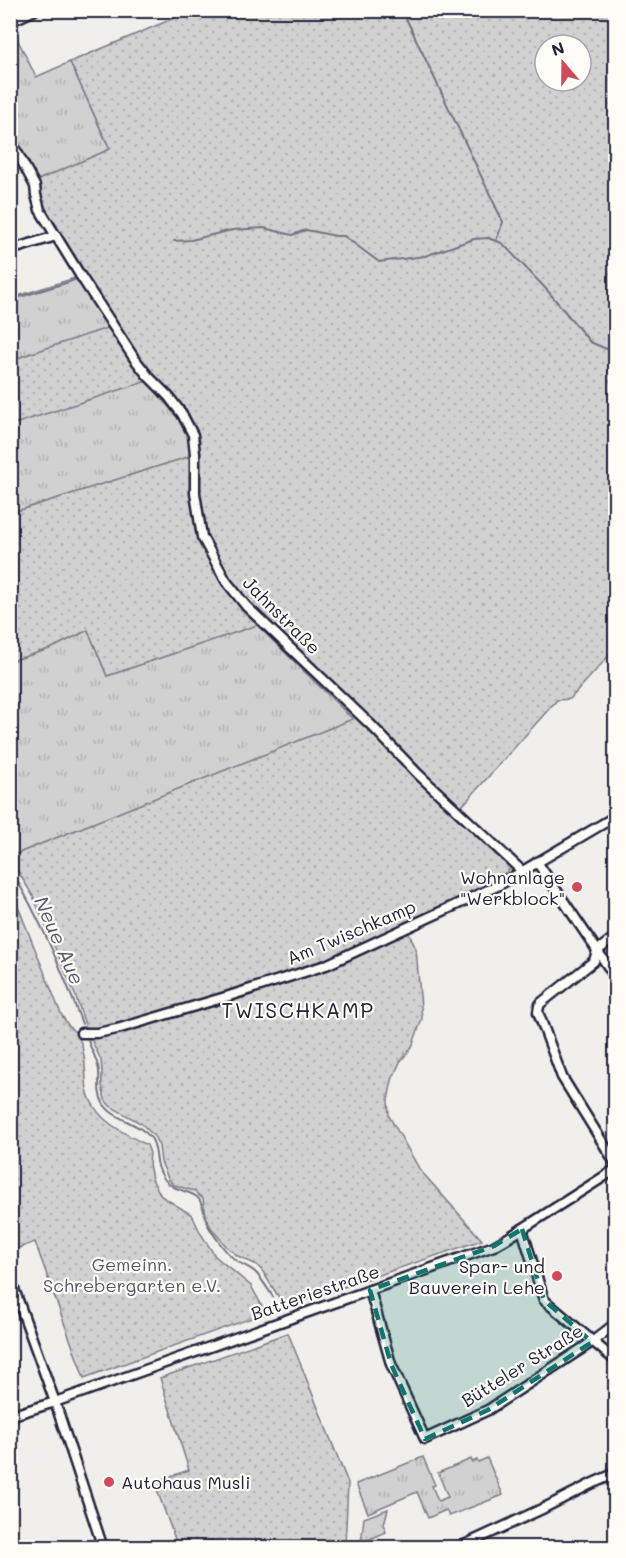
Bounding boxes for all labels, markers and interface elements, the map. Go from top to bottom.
north arrow [533,33,593,93]
text: N [548,36,567,60]
street label: Jahnstraße [238,571,326,659]
place label: Wohnanlage "Werkblock" [460,865,565,910]
marker: Wohnanlage "Werkblock" [570,880,584,894]
water label: Neue Aue [29,892,91,988]
street label: Am Twischkamp [283,894,419,970]
district label: TWISCHKAMP [222,996,374,1023]
park label: Gemeinn. Schrebergarten e.V. [43,1252,221,1297]
place label: Spar- und Bauverein Lehe [409,1254,545,1299]
street label: Batteriestraße [247,1259,383,1325]
marker: Spar- und Bauverein Lehe [550,1269,564,1283]
street label: Bütteler Straße [457,1318,587,1412]
place label: Autohaus Musli [121,1470,251,1494]
marker: Autohaus Musli [102,1475,116,1489]

